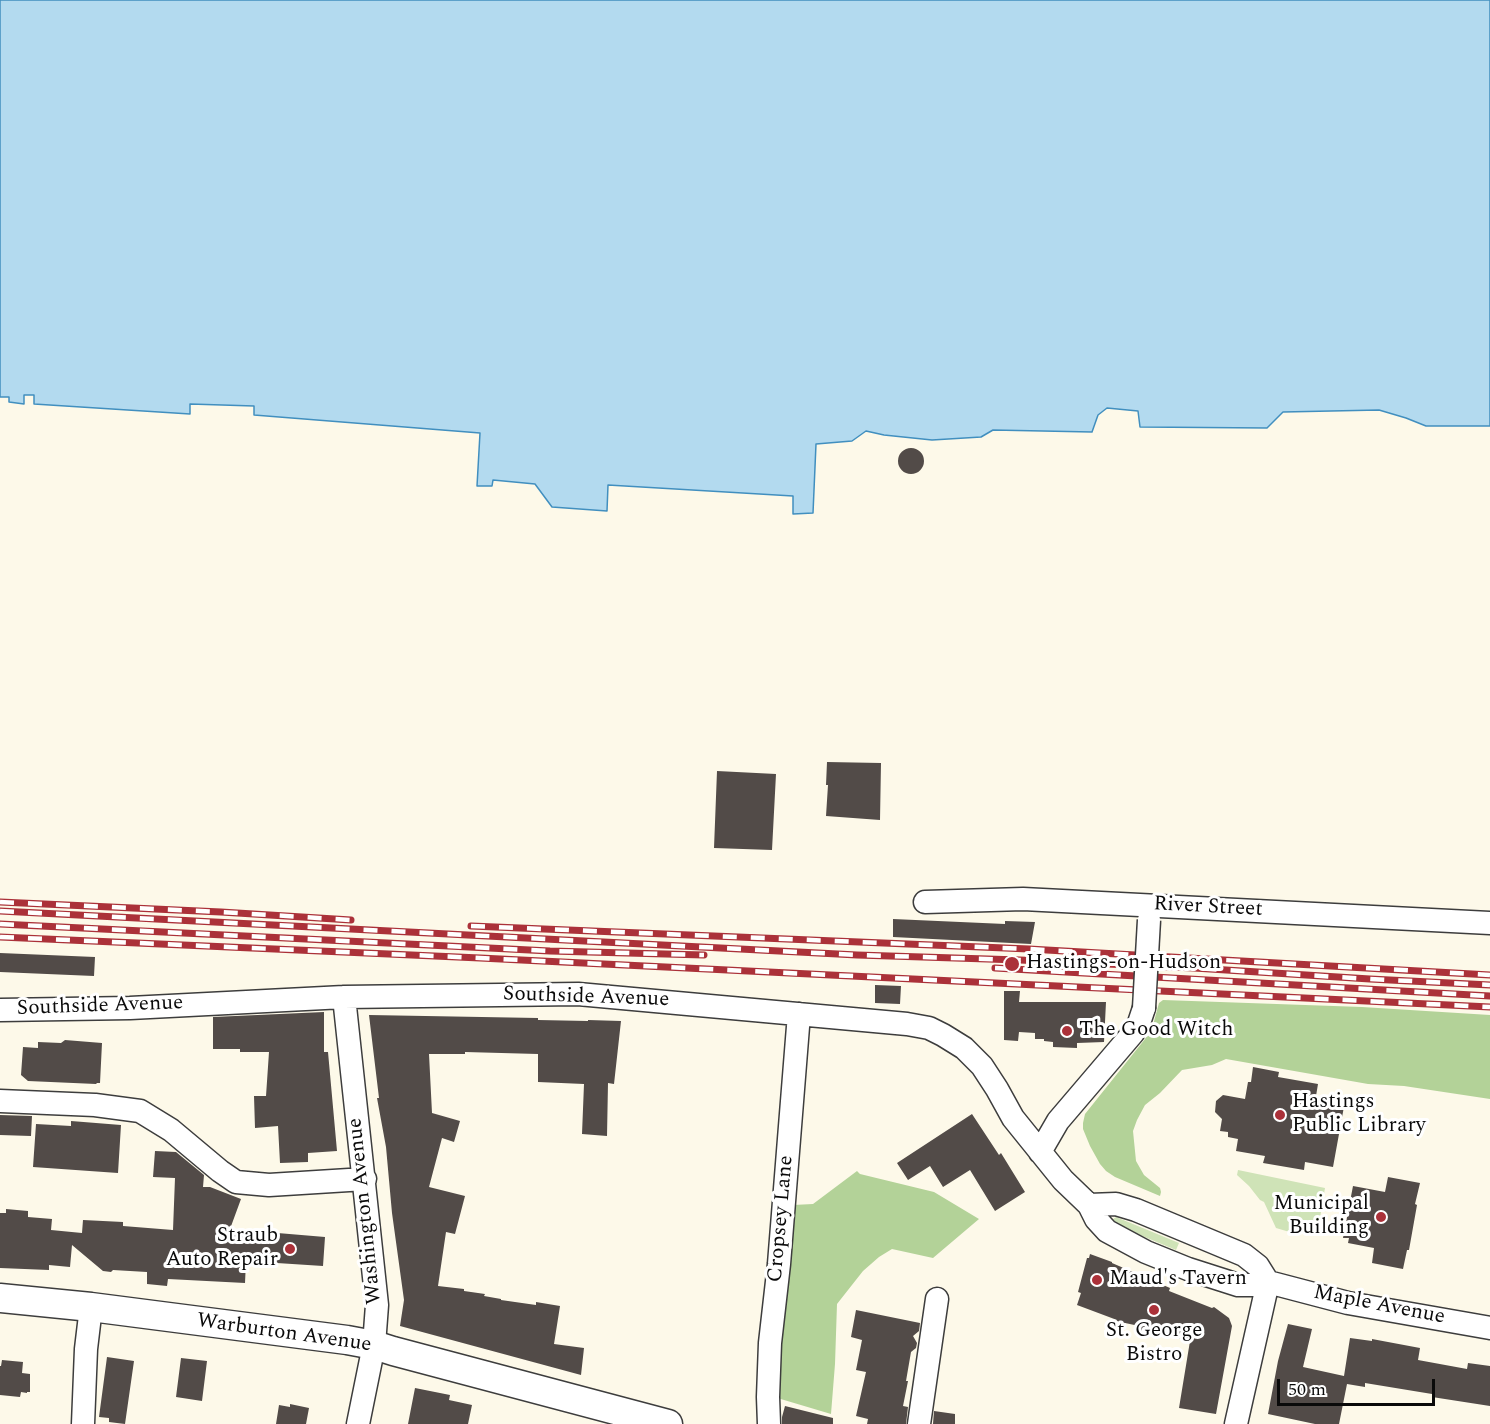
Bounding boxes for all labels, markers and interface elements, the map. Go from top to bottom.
street label: River Street [1153,893,1263,923]
place label: Hastings-on-Hudson [1026,951,1221,977]
marker: Hastings-on-Hudson [1003,955,1021,973]
street label: Southside Avenue [502,983,670,1013]
street label: Southside Avenue [16,992,184,1022]
place label: The Good Witch [1079,1018,1233,1044]
marker: The Good Witch [1060,1024,1074,1038]
place label: Hastings Public Library [1292,1090,1426,1140]
marker: Hastings Public Library [1273,1108,1287,1122]
street label: Washington Avenue [344,1117,388,1305]
street label: Cropsey Lane [764,1154,800,1284]
place label: Municipal Building [1273,1192,1369,1242]
marker: Municipal Building [1374,1210,1388,1224]
place label: Straub Auto Repair [166,1224,278,1274]
marker: Straub Auto Repair [283,1242,297,1256]
place label: Maud's Tavern [1109,1267,1247,1293]
marker: Maud's Tavern [1090,1273,1104,1287]
street label: Maple Avenue [1311,1281,1447,1331]
marker: St. George Bistro [1147,1303,1161,1317]
street label: Warburton Avenue [195,1309,373,1359]
place label: St. George Bistro [1106,1319,1202,1369]
scale bar [1280,1367,1438,1405]
text: 50 m [1288,1376,1326,1403]

